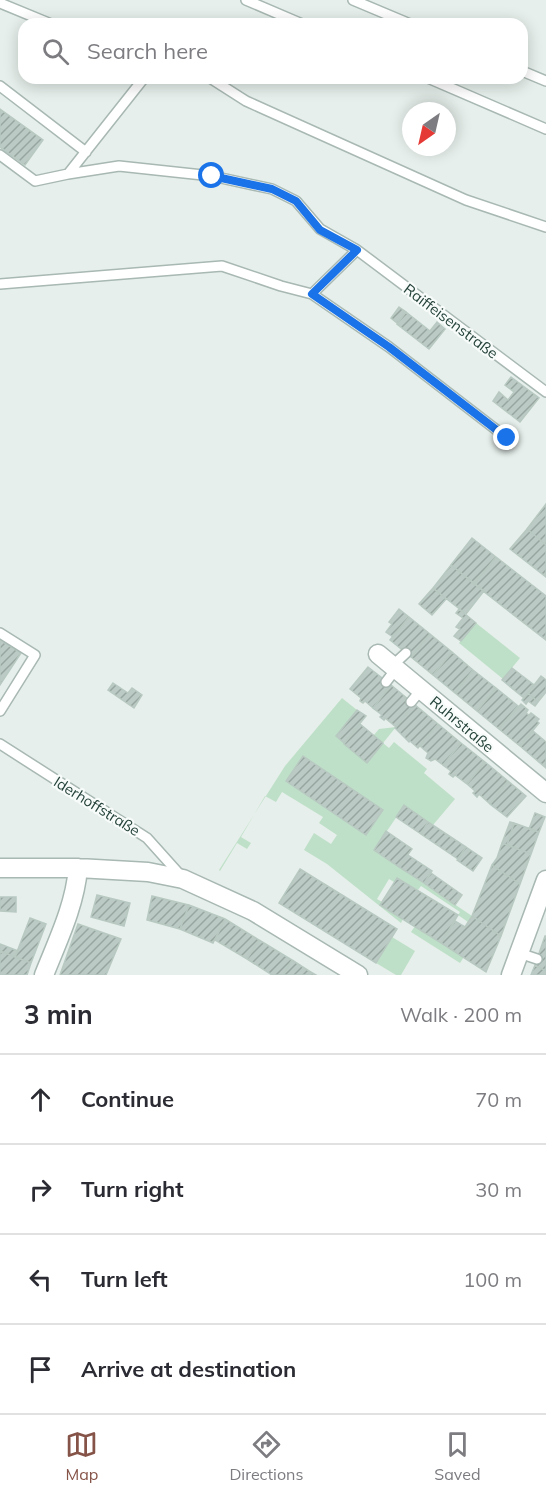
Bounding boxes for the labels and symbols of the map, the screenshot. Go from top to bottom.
north arrow [402,102,456,156]
route start [198,162,224,188]
street label: Raiffeisenstraße [400,279,502,363]
route end [493,424,519,450]
street label: Ruhrstraße [426,692,498,756]
street label: Iderhoffstraße [50,772,144,840]

